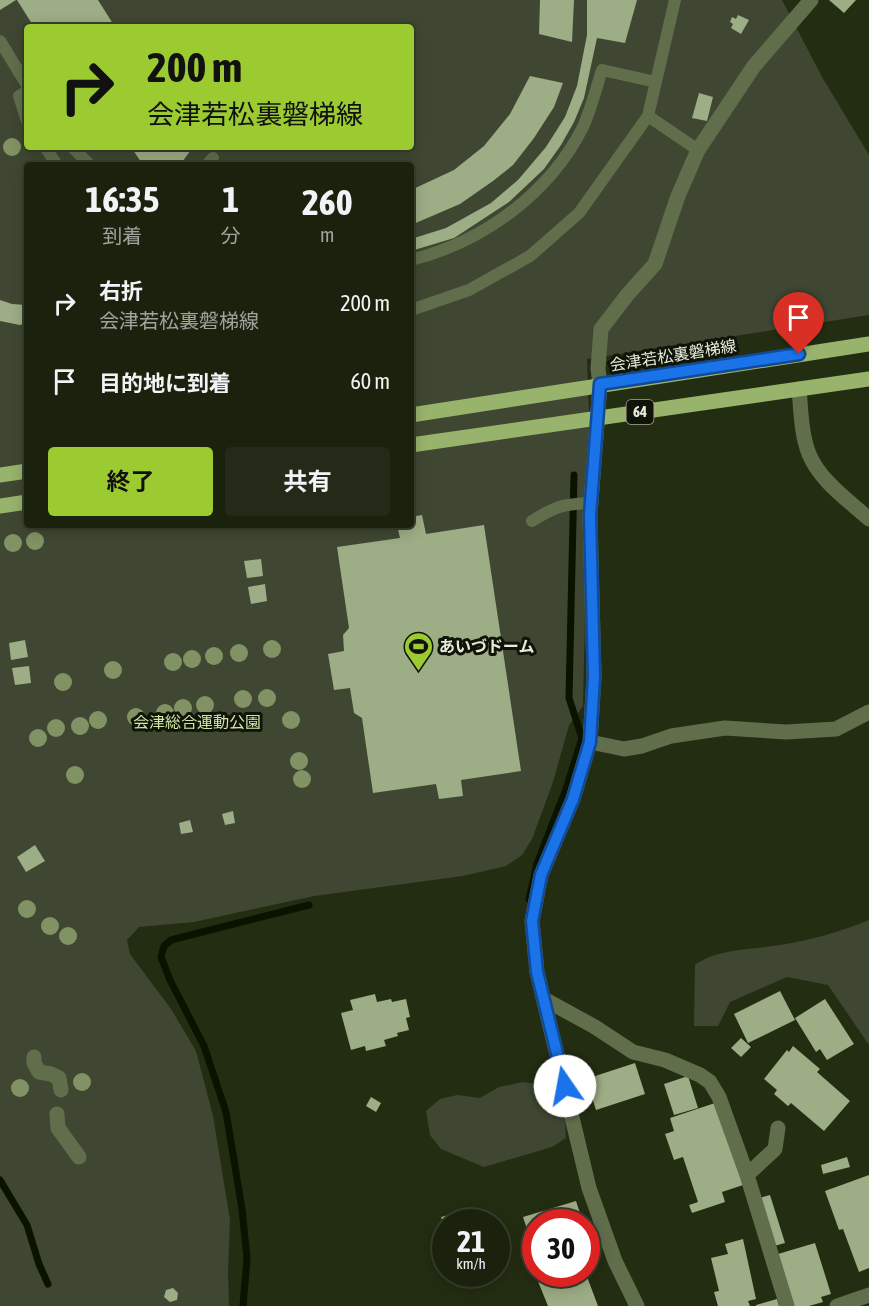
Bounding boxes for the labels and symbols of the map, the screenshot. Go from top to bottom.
pin [773,292,824,354]
street label: 会津若松裏磐梯線 [608,336,738,374]
road number: 64 [626,400,654,424]
sports icon: あいづドーム [402,630,434,672]
place label: あいづドーム [439,637,535,655]
park label: 会津総合運動公園 [133,713,261,731]
position arrow [533,1054,597,1118]
speed limit sign: 30 [522,1209,600,1287]

